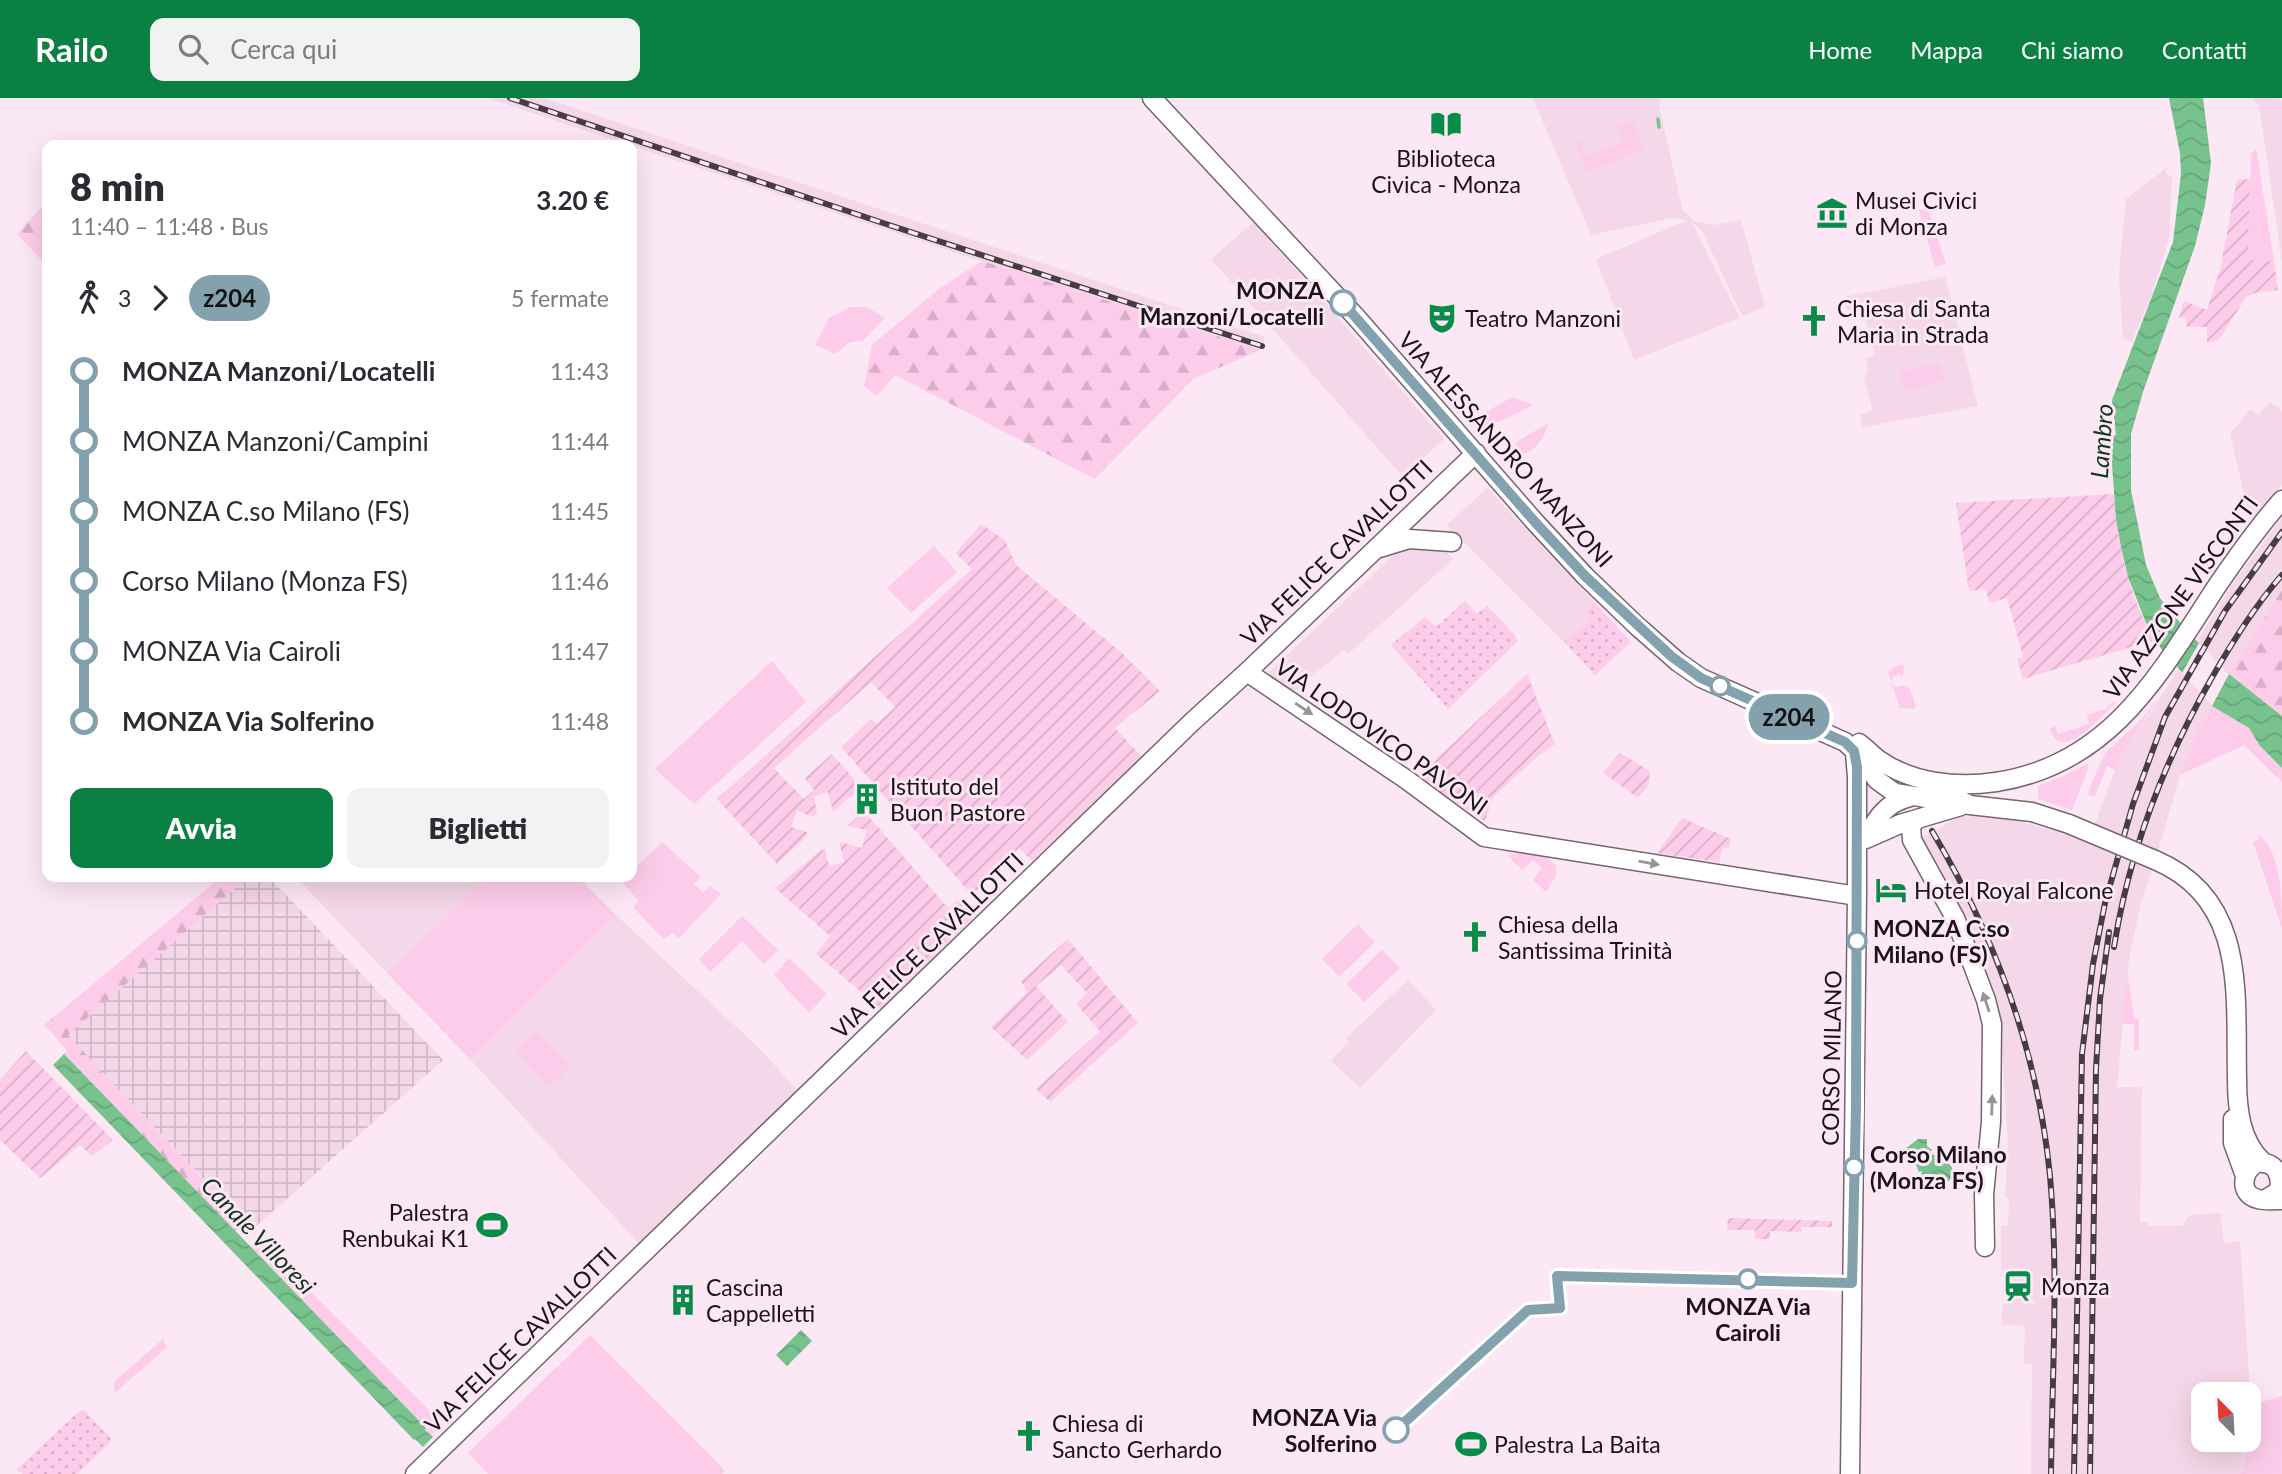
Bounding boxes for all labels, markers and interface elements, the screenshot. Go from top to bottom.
search box [150,18,640,81]
text: Railo [35,29,108,69]
icon: search [174,30,212,68]
text: Cerca qui [230,33,337,65]
text: Home [1808,35,1872,64]
text: Mappa [1910,35,1983,64]
text: Chi siamo [2021,35,2124,64]
text: Contatti [2162,35,2247,64]
library icon: Biblioteca Civica - Monza [1429,107,1463,141]
place label: Biblioteca Civica - Monza [1371,144,1521,198]
text: 8 min [70,163,165,209]
text: 3.20 € [536,184,609,216]
place label: Musei Civici di Monza [1855,186,1977,240]
museum icon: Musei Civici di Monza [1815,196,1849,230]
text: 11:40 – 11:48 · Bus [70,212,269,240]
place label: MONZA Manzoni/Locatelli [1140,276,1325,330]
icon: walk [70,279,108,317]
icon: forward [141,279,179,317]
text: z204 [203,283,256,312]
text: 3 [118,284,131,312]
text: 5 fermate [511,284,609,312]
marker: MONZA Manzoni/Locatelli [1330,290,1356,316]
place label: Chiesa di Santa Maria in Strada [1837,294,1991,348]
theatre icon: Teatro Manzoni [1425,301,1459,335]
place label: Teatro Manzoni [1465,304,1621,332]
church icon: Chiesa di Santa Maria in Strada [1797,304,1831,338]
street label: VIA ALESSANDRO MANZONI [1393,326,1619,572]
text: MONZA Manzoni/Locatelli [122,355,435,387]
text: 11:43 [550,357,609,385]
water label: Lambro [2084,403,2118,479]
text: MONZA Manzoni/Campini [122,425,429,457]
text: 11:44 [550,427,609,455]
street label: VIA FELICE CAVALLOTTI [1234,453,1438,651]
street label: VIA AZZONE VISCONTI [2097,490,2263,704]
text: MONZA C.so Milano (FS) [122,495,409,527]
text: 11:45 [550,497,609,525]
text: Corso Milano (Monza FS) [122,565,408,597]
text: 11:46 [550,567,609,595]
text: MONZA Via Cairoli [122,635,341,667]
text: 11:47 [550,637,609,665]
street label: VIA LODOVICO PAVONI [1270,652,1494,820]
unlabelled marker [1710,676,1730,696]
line badge: z204 [1740,694,1838,740]
text: z204 [1763,702,1815,731]
one-way arrow [1294,703,1314,716]
text: MONZA Via Solferino [122,705,374,737]
text: 11:48 [550,707,609,735]
place label: Istituto del Buon Pastore [890,772,1025,826]
building icon: Istituto del Buon Pastore [850,782,884,816]
button: Avvia [70,788,333,868]
button: Biglietti [347,788,609,868]
street label: VIA FELICE CAVALLOTTI [825,846,1029,1044]
one-way arrow [1638,857,1660,868]
hotel icon: Hotel Royal Falcone [1874,873,1908,907]
place label: Hotel Royal Falcone [1914,876,2113,904]
place label: Chiesa della Santissima Trinità [1498,910,1673,964]
place label: MONZA C.so Milano (FS) [1873,914,2010,968]
church icon: Chiesa della Santissima Trinità [1458,920,1492,954]
marker: MONZA C.so Milano (FS) [1847,931,1867,951]
street label: CORSO MILANO [1815,970,1847,1146]
one-way arrow [1981,992,1991,1013]
one-way arrow [1986,1094,1997,1116]
place label: Corso Milano (Monza FS) [1870,1140,2007,1194]
marker: Corso Milano (Monza FS) [1844,1157,1864,1177]
water label: Canale Villoresi [196,1170,323,1300]
place label: Palestra Renbukai K1 [342,1198,469,1252]
sports icon: Palestra Renbukai K1 [475,1208,509,1242]
street label: VIA FELICE CAVALLOTTI [418,1240,622,1438]
marker: MONZA Via Cairoli [1738,1269,1758,1289]
station icon: Monza [2001,1269,2035,1303]
place label: Monza [2041,1272,2110,1300]
place label: Cascina Cappelletti [706,1273,815,1327]
building icon: Cascina Cappelletti [666,1283,700,1317]
place label: MONZA Via Cairoli [1685,1292,1811,1346]
north arrow [2191,1382,2261,1452]
map controls [2191,1382,2261,1452]
place label: MONZA Via Solferino [1252,1403,1377,1457]
place label: Chiesa di Sancto Gerhardo [1052,1409,1222,1463]
marker: MONZA Via Solferino [1383,1417,1409,1443]
church icon: Chiesa di Sancto Gerhardo [1012,1419,1046,1453]
sports icon: Palestra La Baita [1454,1427,1488,1461]
place label: Palestra La Baita [1494,1430,1661,1458]

